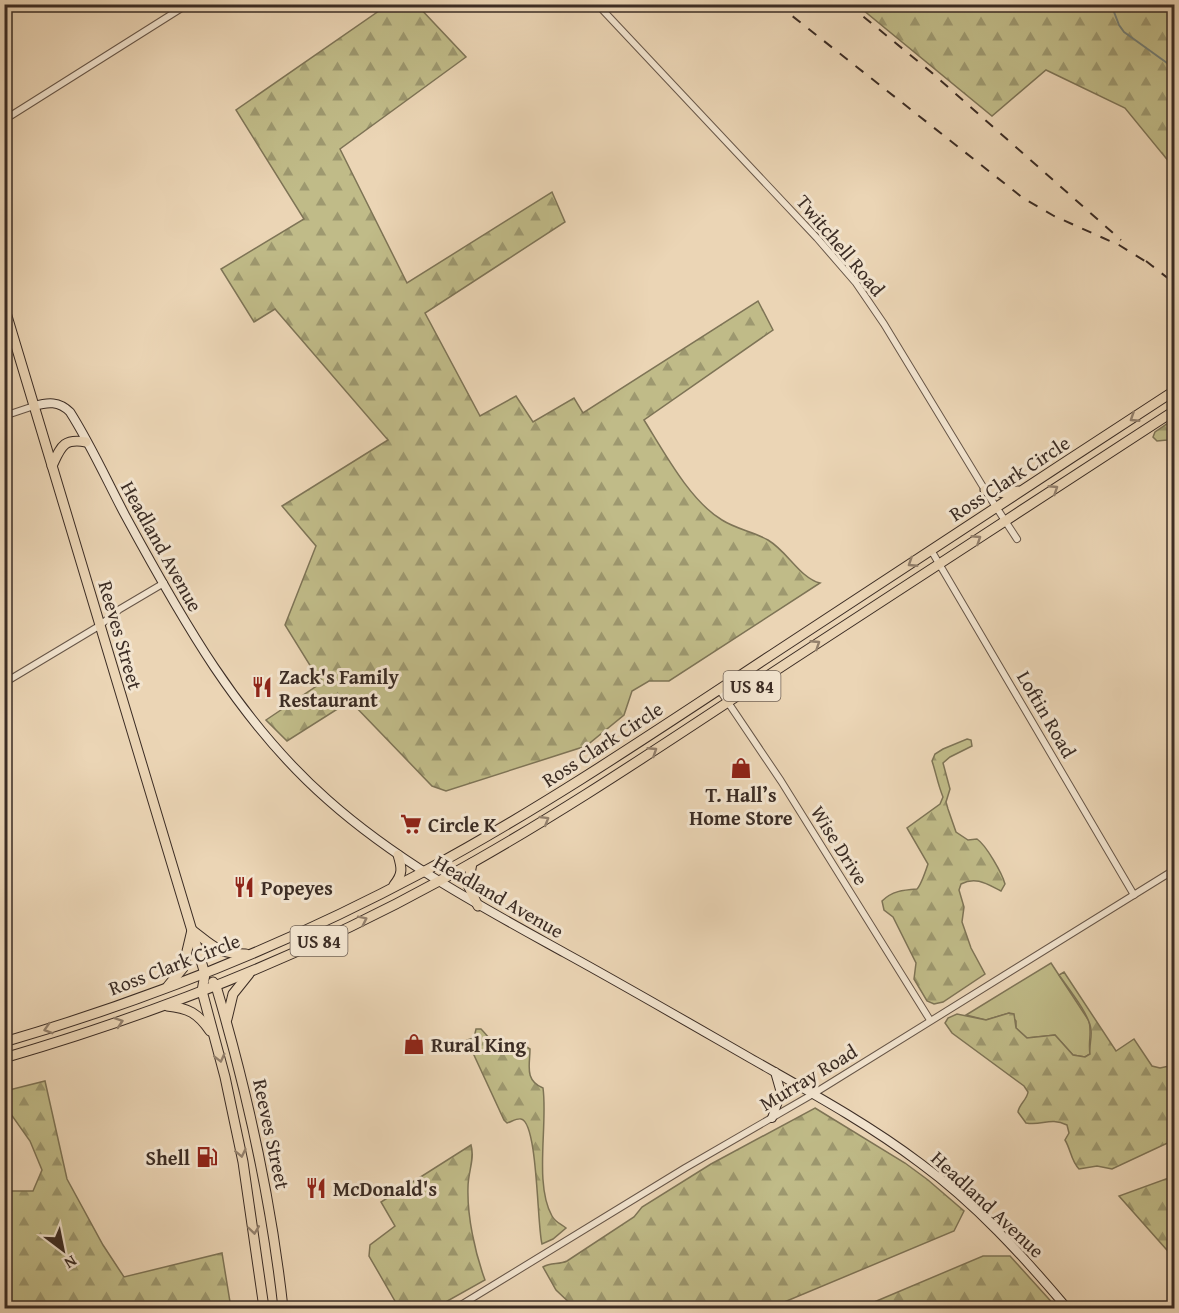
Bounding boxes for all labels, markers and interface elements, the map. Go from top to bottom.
street label: Twitchell Road [790,188,892,302]
one-way arrow [1130,410,1141,421]
street label: Ross Clark Circle [943,428,1075,528]
street label: Headland Avenue [114,475,210,617]
one-way arrow [1047,485,1058,496]
one-way arrow [970,535,981,546]
one-way arrow [908,556,919,567]
street label: Reeves Street [92,577,150,693]
one-way arrow [809,640,820,651]
place label: Zack's Family Restaurant [279,662,400,714]
street label: Loftin Road [1010,665,1084,763]
road number: US 84 [724,671,780,701]
restaurant icon: Zack's Family Restaurant [250,675,274,699]
street label: Ross Clark Circle [536,694,668,794]
one-way arrow [646,747,657,758]
shop icon: T. Hall’s Home Store [729,756,753,780]
place label: T. Hall’s Home Store [689,780,793,832]
street label: Wise Drive [804,799,876,891]
place label: Circle K [428,810,497,839]
supermarket icon: Circle K [399,812,423,836]
one-way arrow [539,815,549,827]
street label: Headland Avenue [429,847,569,945]
place label: Popeyes [261,873,333,902]
restaurant icon: Popeyes [232,875,256,899]
one-way arrow [356,916,367,928]
street label: Ross Clark Circle [104,926,244,1002]
road number: US 84 [290,926,348,956]
one-way arrow [113,1016,124,1029]
one-way arrow [43,1022,54,1034]
place label: Rural King [431,1030,526,1059]
shop icon: Rural King [402,1032,426,1056]
street label: Murray Road [754,1036,863,1118]
one-way arrow [212,1052,225,1062]
street label: Reeves Street [246,1076,298,1192]
place label: Shell [145,1143,190,1172]
street label: Headland Avenue [925,1144,1051,1264]
fuel station icon: Shell [195,1145,219,1169]
one-way arrow [234,1147,247,1157]
place label: McDonald's [333,1174,437,1203]
restaurant icon: McDonald's [304,1176,328,1200]
north arrow [33,1220,93,1280]
one-way arrow [248,1225,260,1234]
text: N [60,1250,82,1276]

